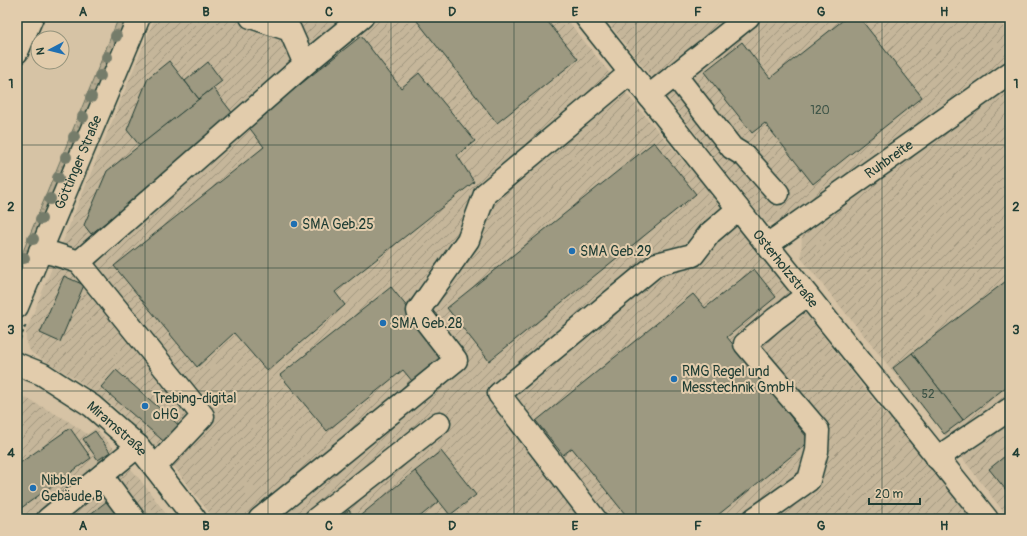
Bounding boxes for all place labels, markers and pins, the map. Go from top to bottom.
place label: SMA Geb.25 [302,216,374,233]
marker: SMA Geb.25 [289,219,299,229]
place label: SMA Geb.29 [580,243,652,260]
marker: SMA Geb.29 [567,246,577,256]
place label: SMA Geb.28 [391,315,462,332]
marker: SMA Geb.28 [378,318,388,328]
place label: RMG Regel und Messtechnik GmbH [682,363,795,396]
marker: RMG Regel und Messtechnik GmbH [669,374,679,384]
place label: Trebing-digital oHG [153,390,237,423]
marker: Trebing-digital oHG [140,401,150,411]
place label: Nibbler Gebäude B [41,472,103,505]
marker: Nibbler Gebäude B [28,483,38,493]

